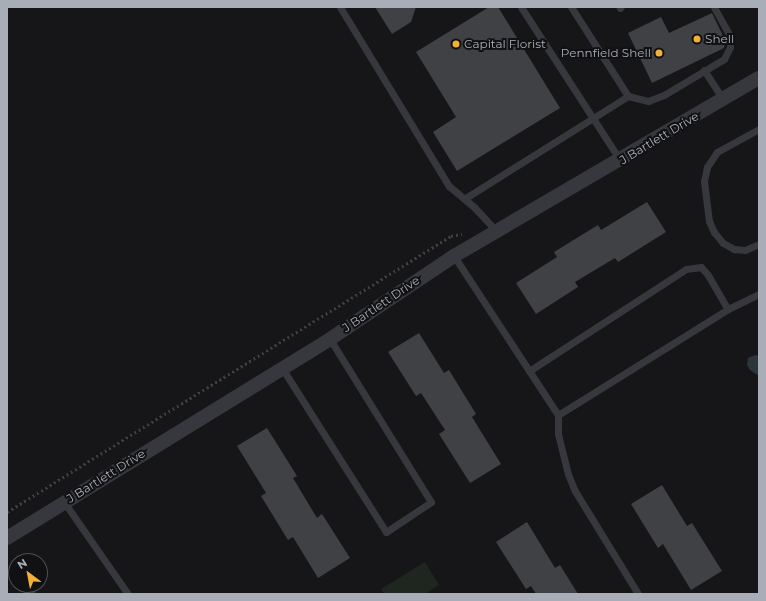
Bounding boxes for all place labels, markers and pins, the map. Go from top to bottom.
place label: Shell [705,32,734,46]
marker: Shell [692,34,702,44]
place label: Capital Florist [464,37,546,51]
marker: Capital Florist [451,39,461,49]
place label: Pennfield Shell [561,46,651,60]
marker: Pennfield Shell [654,48,664,58]

